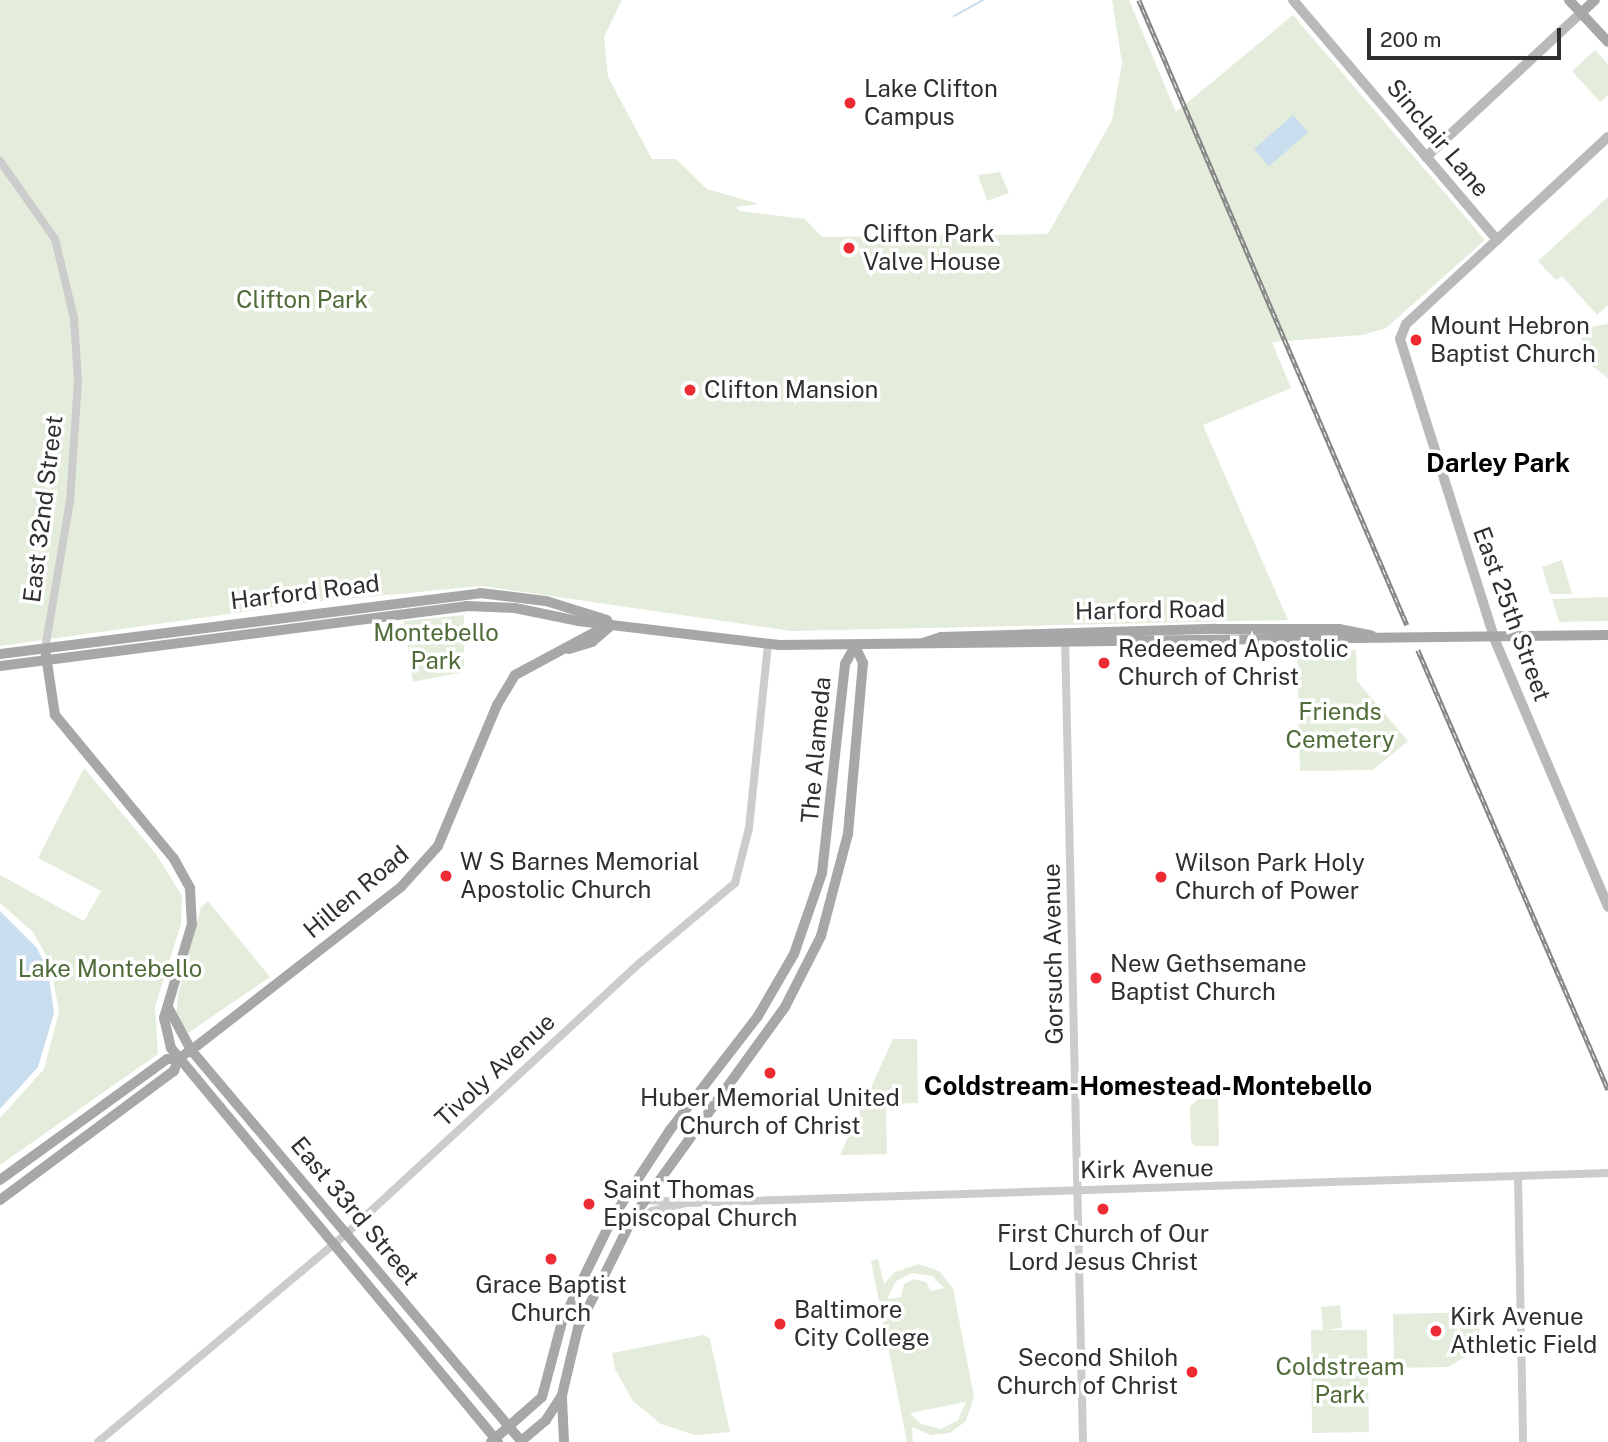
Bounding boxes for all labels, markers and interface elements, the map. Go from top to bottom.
scale bar [1370,14,1564,58]
text: 200 m [1380,27,1441,52]
street label: Sinclair Lane [1380,73,1496,203]
place label: Lake Clifton Campus [864,75,998,131]
marker: Lake Clifton Campus [842,95,858,111]
place label: Clifton Park Valve House [863,220,1001,276]
marker: Clifton Park Valve House [841,240,857,256]
park label: Clifton Park [236,286,368,314]
place label: Mount Hebron Baptist Church [1430,312,1596,368]
marker: Mount Hebron Baptist Church [1408,332,1424,348]
place label: Clifton Mansion [704,376,878,404]
marker: Clifton Mansion [682,382,698,398]
street label: East 32nd Street [17,414,69,604]
district label: Darley Park [1426,447,1570,479]
street label: East 25th Street [1467,523,1557,705]
street label: Harford Road [229,569,381,615]
street label: Harford Road [1075,594,1225,626]
park label: Montebello Park [373,619,499,675]
place label: Redeemed Apostolic Church of Christ [1118,635,1349,691]
marker: Redeemed Apostolic Church of Christ [1096,655,1112,671]
street label: The Alameda [795,676,837,824]
park label: Friends Cemetery [1285,698,1395,754]
street label: Hillen Road [298,840,414,944]
place label: W S Barnes Memorial Apostolic Church [460,848,700,904]
place label: Wilson Park Holy Church of Power [1175,849,1365,905]
street label: Gorsuch Avenue [1037,863,1069,1045]
marker: W S Barnes Memorial Apostolic Church [438,868,454,884]
marker: Wilson Park Holy Church of Power [1153,869,1169,885]
place label: New Gethsemane Baptist Church [1110,950,1307,1006]
park label: Lake Montebello [18,955,202,983]
marker: New Gethsemane Baptist Church [1088,970,1104,986]
street label: Tivoly Avenue [429,1007,561,1133]
marker: Huber Memorial United Church of Christ [762,1065,778,1081]
district label: Coldstream-Homestead-Montebello [924,1070,1372,1102]
place label: Huber Memorial United Church of Christ [640,1084,900,1140]
street label: East 33rd Street [285,1131,425,1291]
street label: Kirk Avenue [1080,1153,1214,1185]
place label: Saint Thomas Episcopal Church [603,1176,797,1232]
marker: Saint Thomas Episcopal Church [581,1196,597,1212]
marker: First Church of Our Lord Jesus Christ [1095,1201,1111,1217]
place label: First Church of Our Lord Jesus Christ [997,1220,1209,1276]
marker: Grace Baptist Church [543,1251,559,1267]
place label: Grace Baptist Church [475,1271,627,1327]
place label: Baltimore City College [794,1296,930,1352]
place label: Kirk Avenue Athletic Field [1450,1303,1598,1359]
marker: Baltimore City College [772,1316,788,1332]
marker: Kirk Avenue Athletic Field [1428,1323,1444,1339]
place label: Second Shiloh Church of Christ [996,1344,1178,1400]
park label: Coldstream Park [1276,1353,1404,1409]
marker: Second Shiloh Church of Christ [1184,1364,1200,1380]

